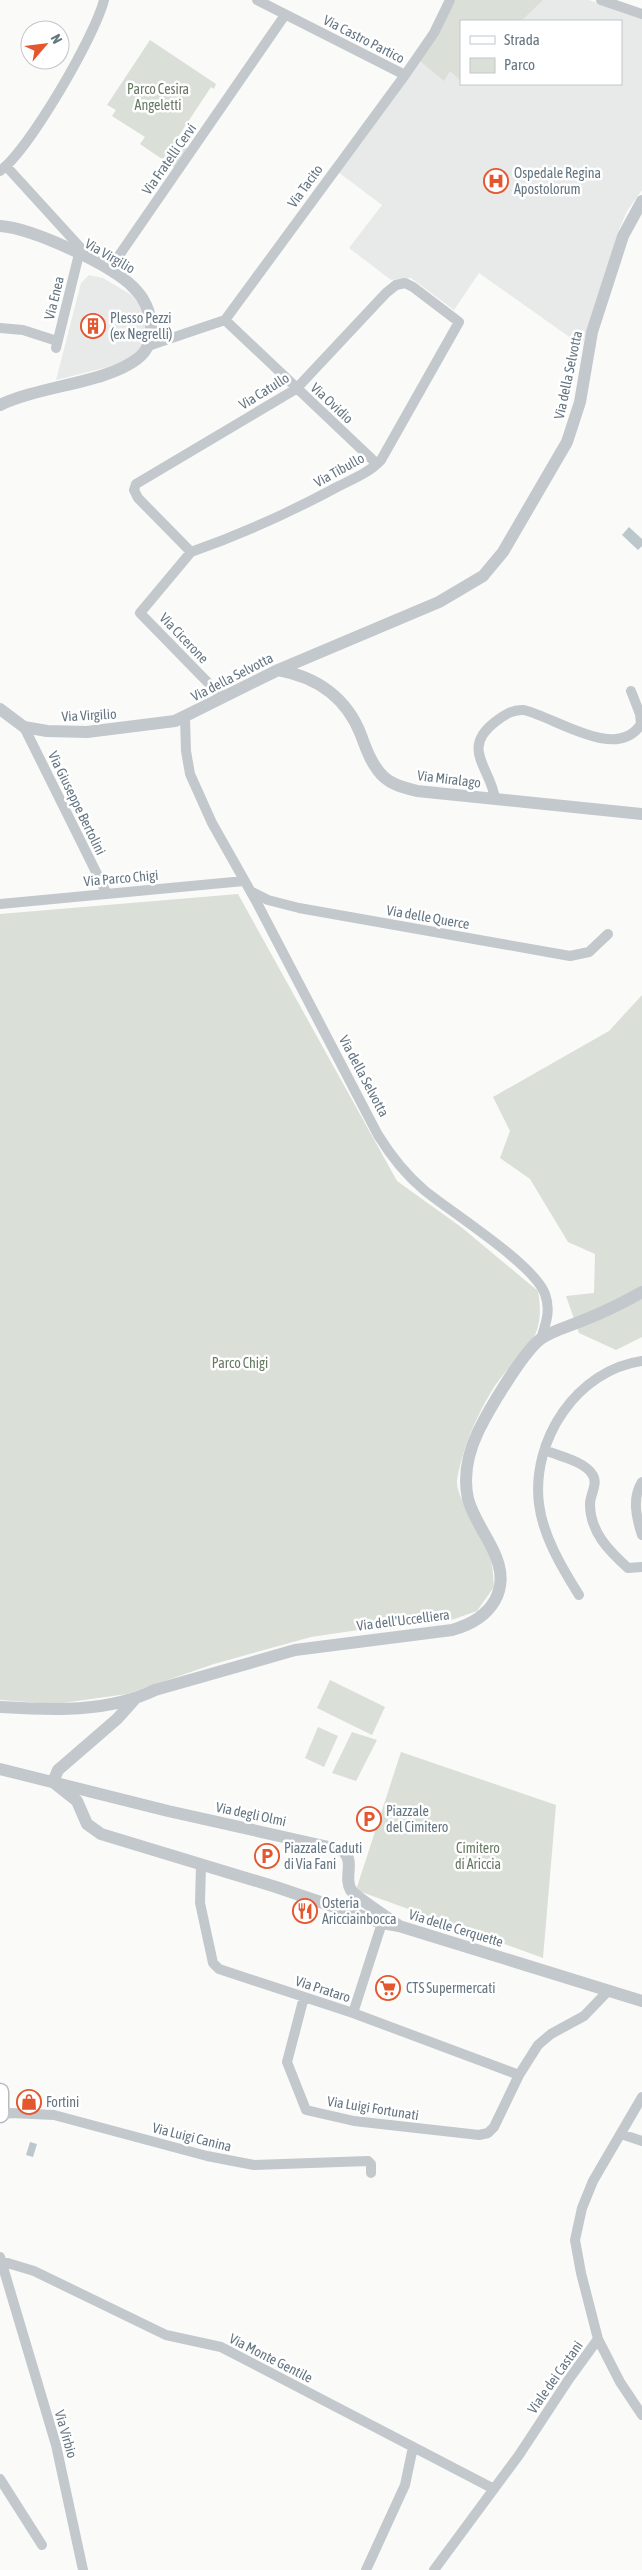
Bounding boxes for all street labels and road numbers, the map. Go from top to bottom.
street label: Via Castro Partico [321,12,407,66]
street label: Via Fratelli Cervi [139,120,199,198]
street label: Via Tacito [284,161,326,211]
street label: Via Virgilio [82,235,138,277]
street label: Via Enea [41,275,67,321]
street label: Via della Selvotta [551,329,585,421]
street label: Via Catullo [236,369,292,413]
street label: Via Ovidio [307,379,357,427]
street label: Via Tibullo [311,450,367,490]
street label: Via Cicerone [156,610,212,666]
street label: Via della Selvotta [188,649,276,705]
street label: Via Virgilio [61,706,117,724]
street label: Via Giuseppe Bertolini [45,749,109,857]
street label: Via Miralago [416,767,482,791]
street label: Via Parco Chigi [83,867,159,889]
street label: Via delle Querce [385,902,471,932]
street label: Via della Selvotta [336,1033,392,1119]
street label: Via dell'Uccelliera [356,1606,450,1634]
street label: Via degli Olmi [214,1799,288,1829]
street label: Via delle Cerquette [407,1906,505,1950]
street label: Via Prataro [293,1973,353,2005]
street label: Via Luigi Fortunati [326,2093,420,2123]
street label: Via Luigi Canina [151,2119,233,2155]
street label: Via Monte Gentile [227,2330,315,2386]
street label: Viale dei Castani [524,2338,586,2416]
street label: Via Virbio [52,2408,80,2460]

